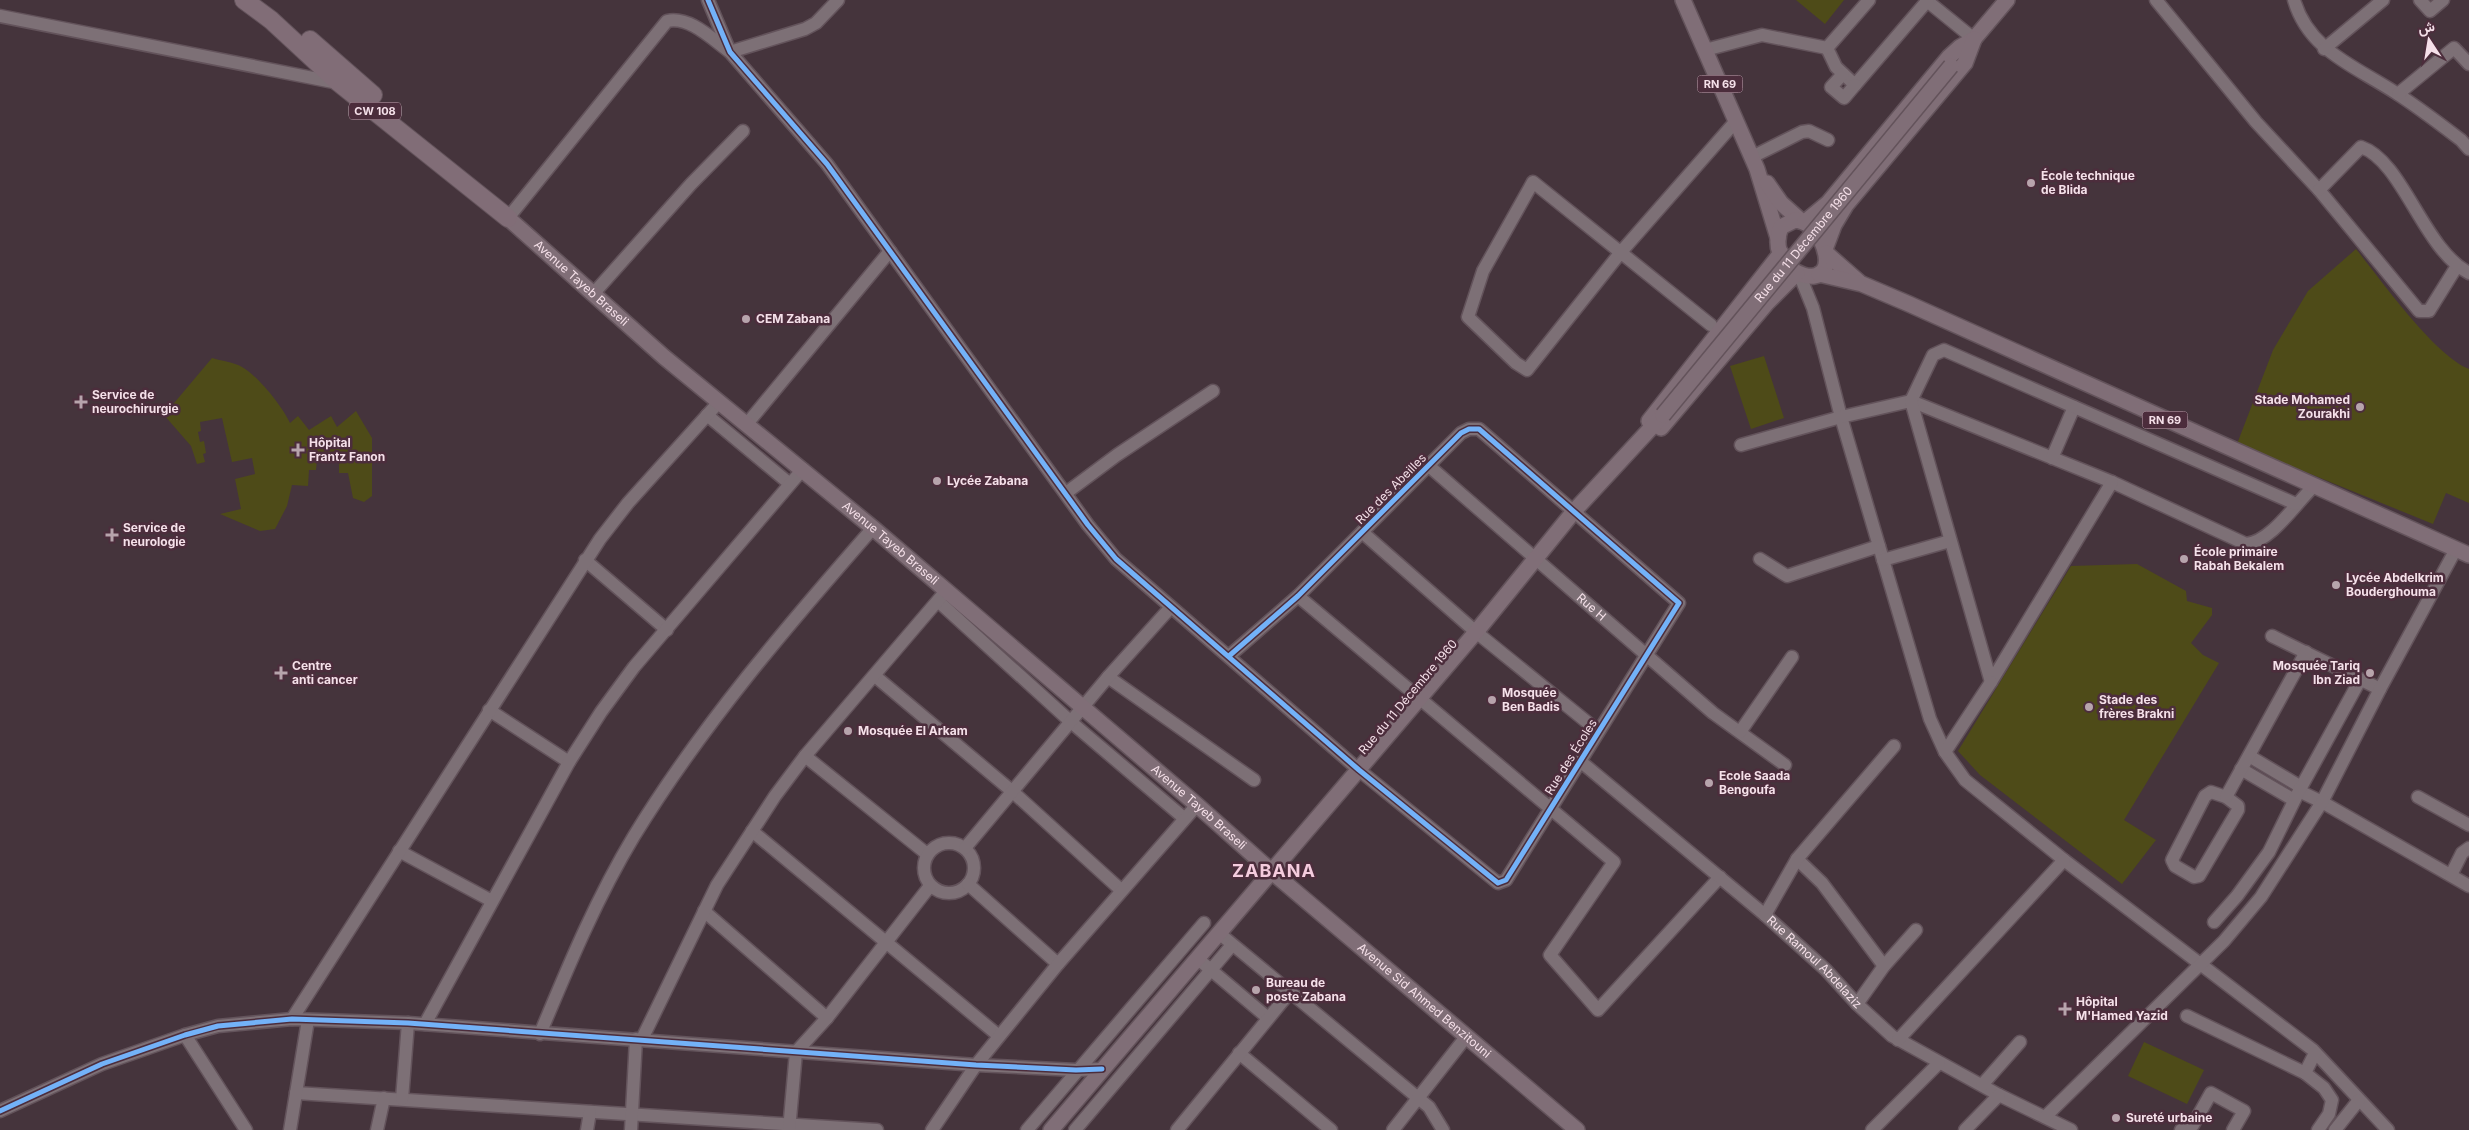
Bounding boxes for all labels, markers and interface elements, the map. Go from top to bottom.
north arrow [2404,15,2454,65]
text: ش [2416,17,2437,38]
road number: RN 69 [1698,76,1742,92]
road number: CW 108 [349,102,401,120]
place label: École technique de Blida [2041,168,2135,197]
marker: École technique de Blida [2025,177,2037,189]
street label: Rue du 11 Décembre 1960 [1751,183,1855,305]
street label: Avenue Tayeb Braseli [531,237,632,329]
place label: CEM Zabana [756,311,830,326]
marker: CEM Zabana [740,313,752,325]
place label: Service de neurochirurgie [92,387,179,416]
place label: Stade Mohamed Zourakhi [2255,392,2350,421]
marker: Service de neurochirurgie [74,395,88,409]
marker: Stade Mohamed Zourakhi [2354,401,2366,413]
road number: RN 69 [2142,412,2188,428]
place label: Hôpital Frantz Fanon [309,435,385,464]
marker: Hôpital Frantz Fanon [291,443,305,457]
street label: Rue des Abeilles [1352,450,1429,527]
place label: Lycée Zabana [947,473,1028,488]
marker: Lycée Zabana [931,475,943,487]
street label: Avenue Tayeb Braseli [839,498,942,588]
place label: Service de neurologie [123,520,186,549]
marker: Service de neurologie [105,528,119,542]
place label: École primaire Rabah Bekalem [2194,544,2284,573]
marker: École primaire Rabah Bekalem [2178,553,2190,565]
place label: Lycée Abdelkrim Bouderghouma [2346,570,2444,599]
marker: Lycée Abdelkrim Bouderghouma [2330,579,2342,591]
street label: Rue H [1574,590,1609,624]
street label: Rue du 11 Décembre 1960 [1355,636,1460,757]
place label: Centre anti cancer [292,658,358,687]
place label: Mosquée Tariq Ibn Ziad [2273,658,2360,687]
marker: Centre anti cancer [274,666,288,680]
marker: Mosquée Tariq Ibn Ziad [2364,667,2376,679]
place label: Mosquée Ben Badis [1502,685,1560,714]
place label: Stade des frères Brakni [2099,692,2174,721]
marker: Mosquée Ben Badis [1486,694,1498,706]
marker: Stade des frères Brakni [2083,701,2095,713]
street label: Rue des Écoles [1541,716,1600,797]
place label: Mosquée El Arkam [858,723,968,738]
marker: Mosquée El Arkam [842,725,854,737]
street label: Avenue Tayeb Braseli [1148,761,1250,853]
place label: Ecole Saada Bengoufa [1719,768,1790,797]
marker: Ecole Saada Bengoufa [1703,777,1715,789]
district label: ZABANA [1232,860,1316,881]
street label: Rue Ramoul Abdelaziz [1764,912,1865,1011]
street label: Avenue Sid Ahmed Benzitouni [1355,940,1494,1061]
place label: Bureau de poste Zabana [1266,975,1346,1004]
marker: Bureau de poste Zabana [1250,984,1262,996]
place label: Hôpital M'Hamed Yazid [2076,994,2168,1023]
marker: Hôpital M'Hamed Yazid [2058,1002,2072,1016]
place label: Sureté urbaine [2126,1110,2212,1125]
marker: Sureté urbaine [2110,1112,2122,1124]

